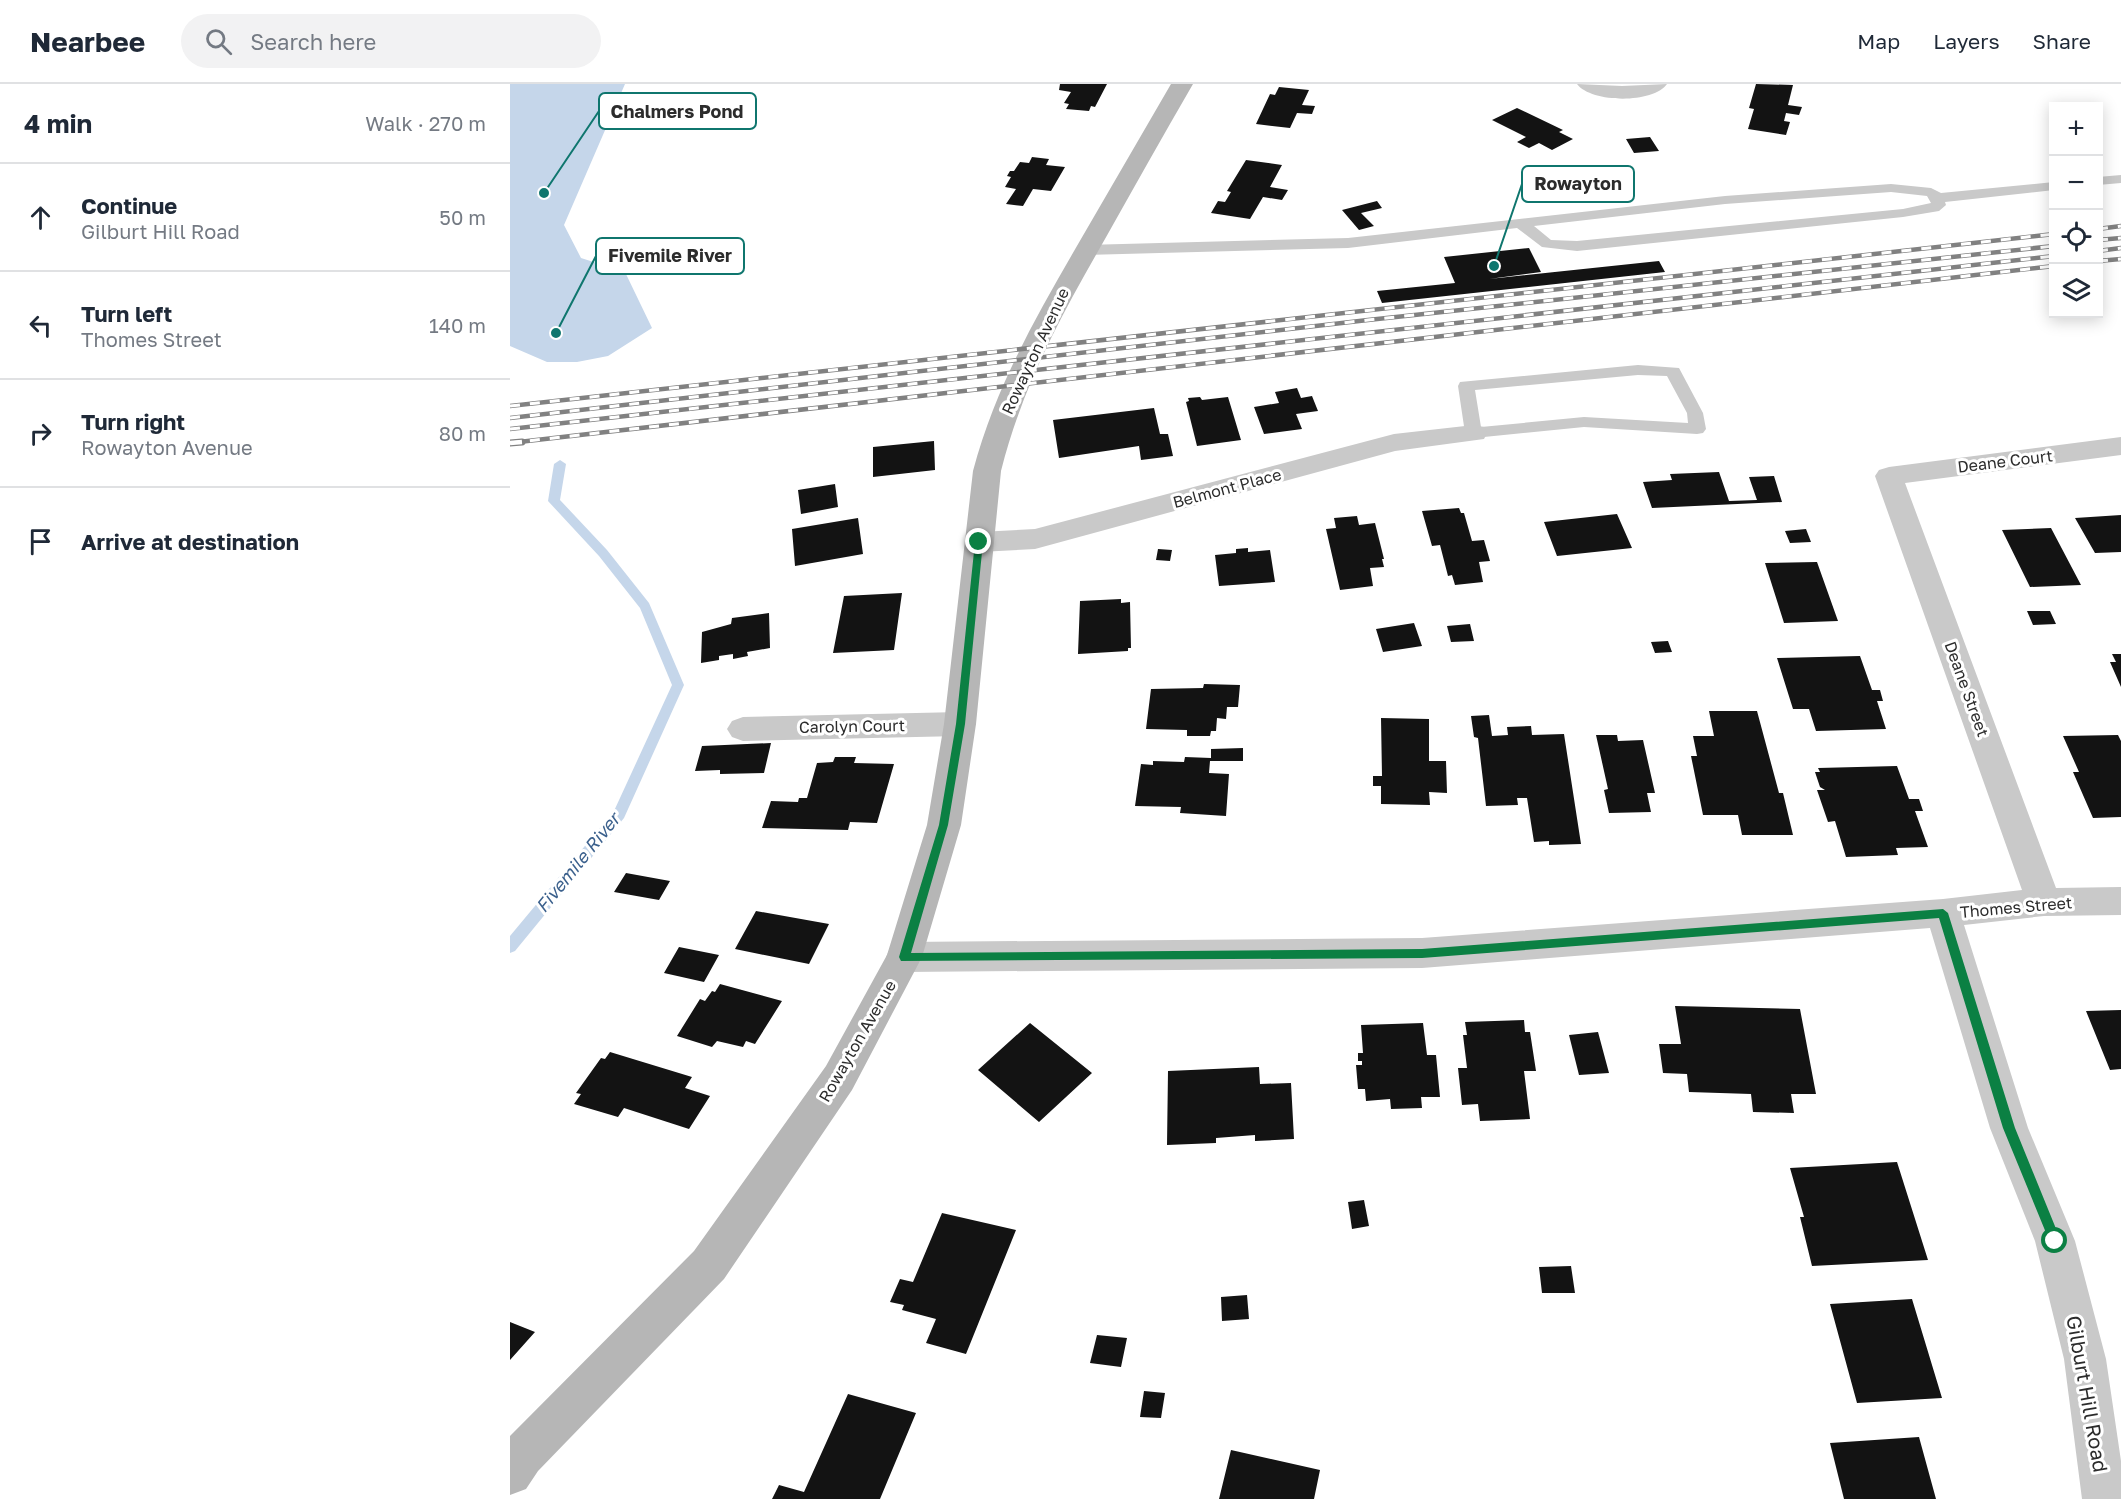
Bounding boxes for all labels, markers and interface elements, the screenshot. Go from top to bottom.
search box [181,14,601,68]
text: Nearbee [30,25,145,58]
icon: search [202,25,235,58]
text: Search here [250,28,376,55]
text: Map [1857,28,1900,54]
text: Layers [1933,28,2000,54]
text: Share [2033,28,2091,54]
callout: Chalmers Pond [599,93,756,129]
text: Chalmers Pond [611,100,743,122]
map controls [2049,102,2103,318]
button: + [2049,102,2103,156]
text: 4 min [24,108,92,139]
text: Walk · 270 m [365,111,486,135]
button: − [2049,156,2103,210]
callout: Rowayton [1522,166,1634,202]
text: Rowayton [1534,172,1622,194]
text: Continue [81,192,177,219]
icon: ahead [24,201,57,234]
text: 50 m [439,205,486,229]
button: locate [2049,210,2103,264]
text: Gilburt Hill Road [81,219,240,243]
callout: Fivemile River [596,238,744,274]
text: Fivemile River [608,244,732,266]
button: layers [2049,264,2103,318]
street label: Rowayton Avenue [997,285,1073,417]
text: Turn left [81,300,172,327]
icon: left [24,309,57,342]
text: 140 m [429,313,486,337]
text: Thomes Street [81,327,222,351]
text: Turn right [81,408,185,435]
icon: right [24,417,57,450]
text: 80 m [439,421,486,445]
text: Rowayton Avenue [81,435,253,459]
street label: Deane Court [1956,445,2054,477]
street label: Belmont Place [1171,464,1283,512]
icon: arrive [24,525,57,558]
text: Arrive at destination [81,528,299,555]
route end [965,528,991,554]
street label: Deane Street [1940,639,1994,739]
street label: Carolyn Court [799,715,905,737]
water label: Fivemile River [531,806,626,916]
street label: Thomes Street [1959,892,2073,922]
street label: Rowayton Avenue [814,977,900,1105]
route start [2041,1227,2067,1253]
street label: Gilburt Hill Road [2062,1314,2114,1474]

